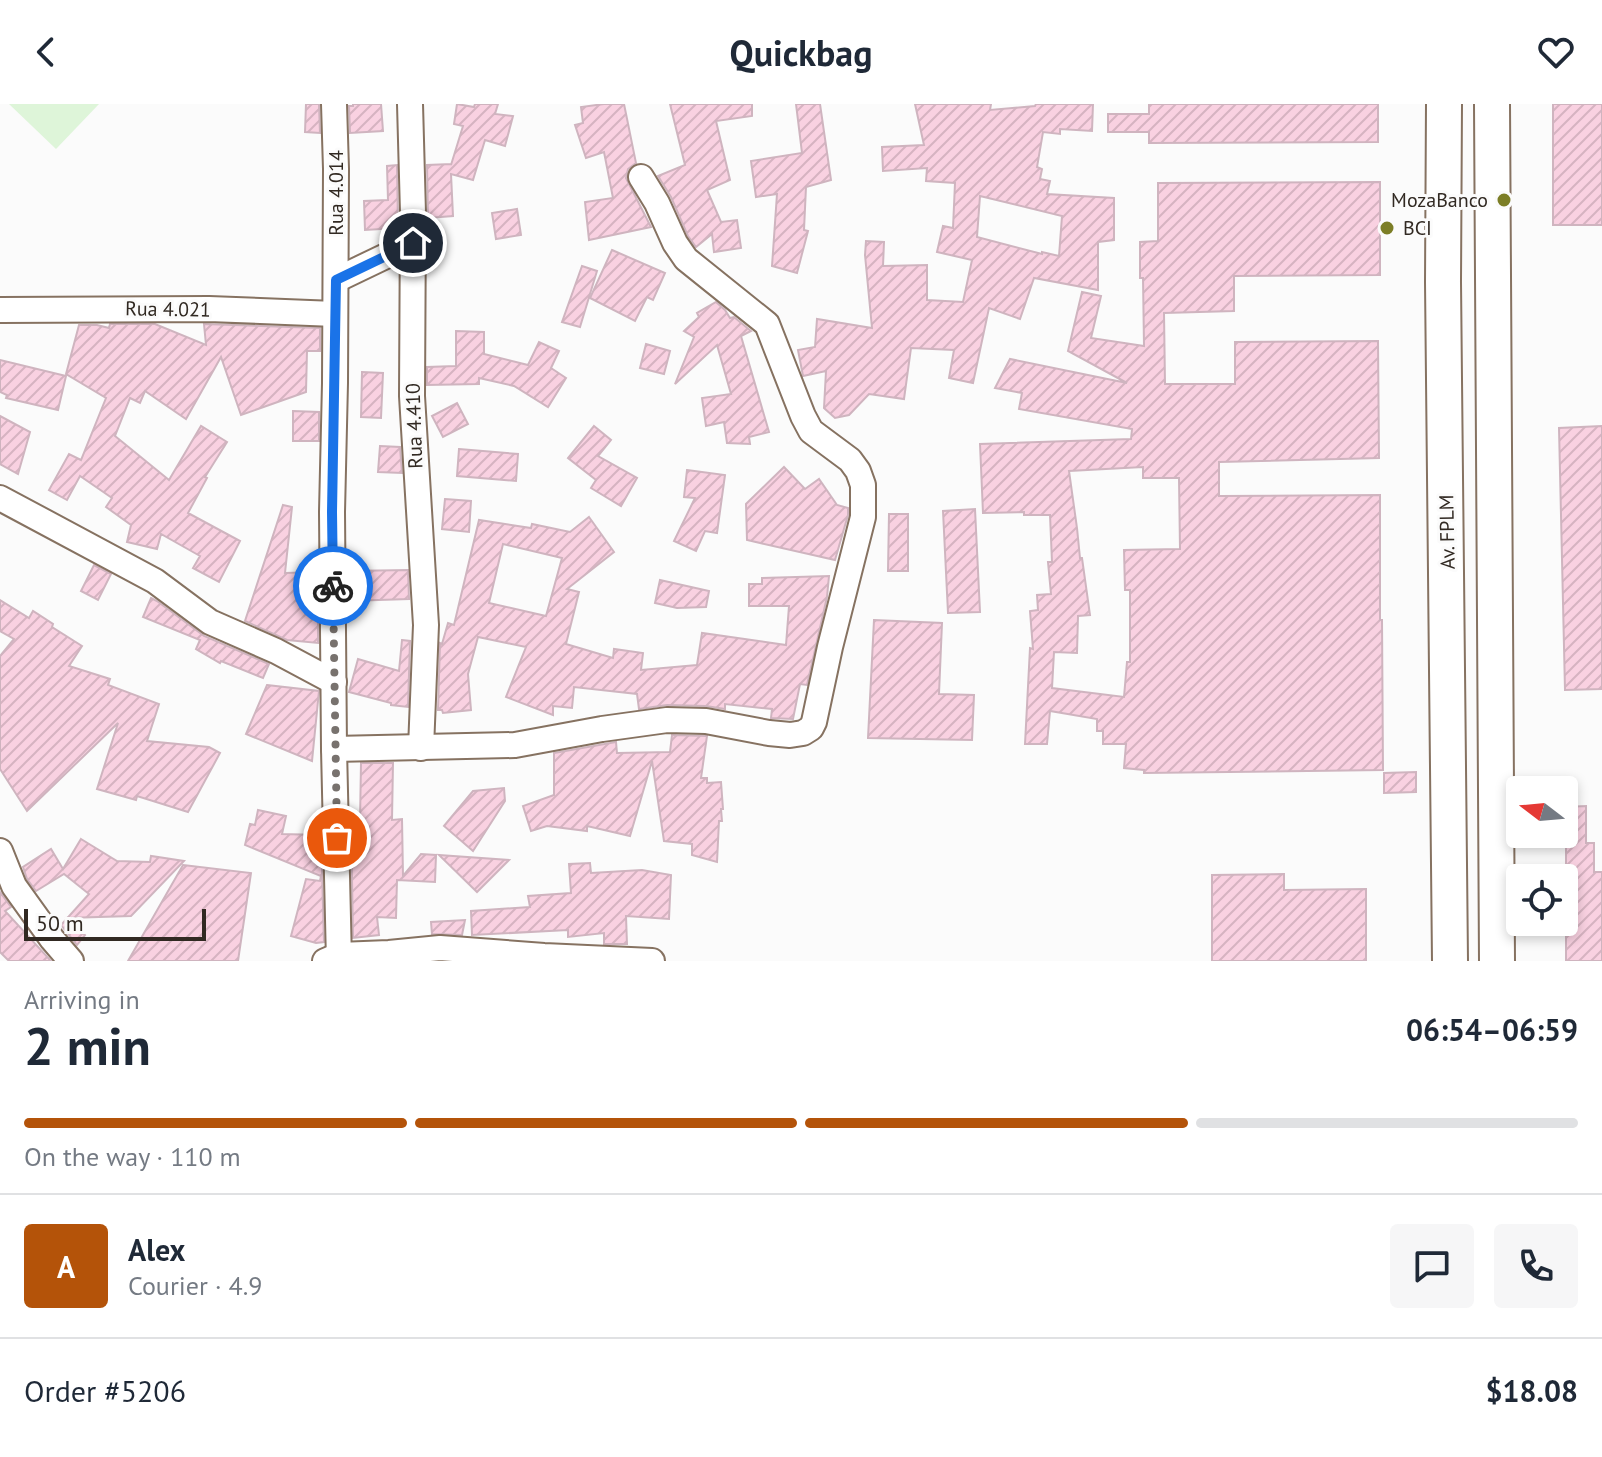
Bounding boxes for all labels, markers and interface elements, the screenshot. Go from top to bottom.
text: Quickbag [730,29,872,76]
icon: back [24,30,68,74]
icon: heart [1534,30,1578,74]
street label: Rua 4.014 [323,150,349,236]
place label: MozaBanco [1391,187,1488,213]
marker: MozaBanco [1495,191,1513,209]
pin [379,209,447,277]
place label: BCI [1403,215,1432,241]
marker: BCI [1378,219,1396,237]
icon: home [391,221,435,265]
street label: Rua 4.021 [125,295,211,323]
street label: Rua 4.410 [400,383,428,469]
street label: Av. FPLM [1433,494,1461,570]
courier [293,546,373,626]
icon: bike [311,564,355,608]
north arrow [1506,776,1578,848]
map controls [1506,776,1578,936]
pin [303,804,371,872]
icon: bag [315,816,359,860]
button: locate [1506,864,1578,936]
scale bar [24,905,206,941]
text: 50 m [36,909,84,937]
text: Arriving in [24,983,140,1016]
text: 06:54–06:59 [1406,1010,1578,1049]
text: 2 min [24,1012,151,1079]
text: On the way · 110 m [24,1140,241,1173]
button: chat [1390,1224,1474,1308]
button: phone [1494,1224,1578,1308]
text: Alex [128,1230,185,1269]
text: A [57,1247,75,1286]
text: Courier · 4.9 [128,1269,262,1302]
text: Order #5206 [24,1371,186,1410]
text: $18.08 [1486,1371,1578,1410]

